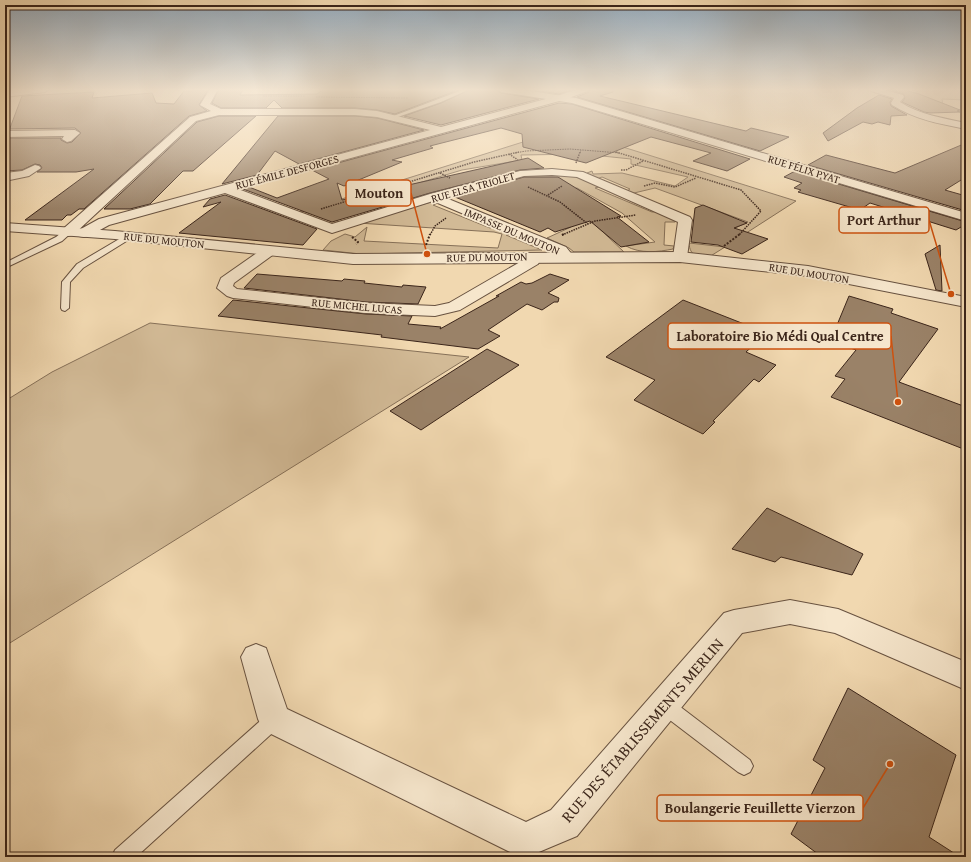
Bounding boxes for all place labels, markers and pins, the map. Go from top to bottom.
callout: Mouton [346,180,411,206]
callout: Port Arthur [839,207,929,233]
callout: Laboratoire Bio Médi Qual Centre [668,323,891,349]
callout: Boulangerie Feuillette Vierzon [657,795,863,821]

